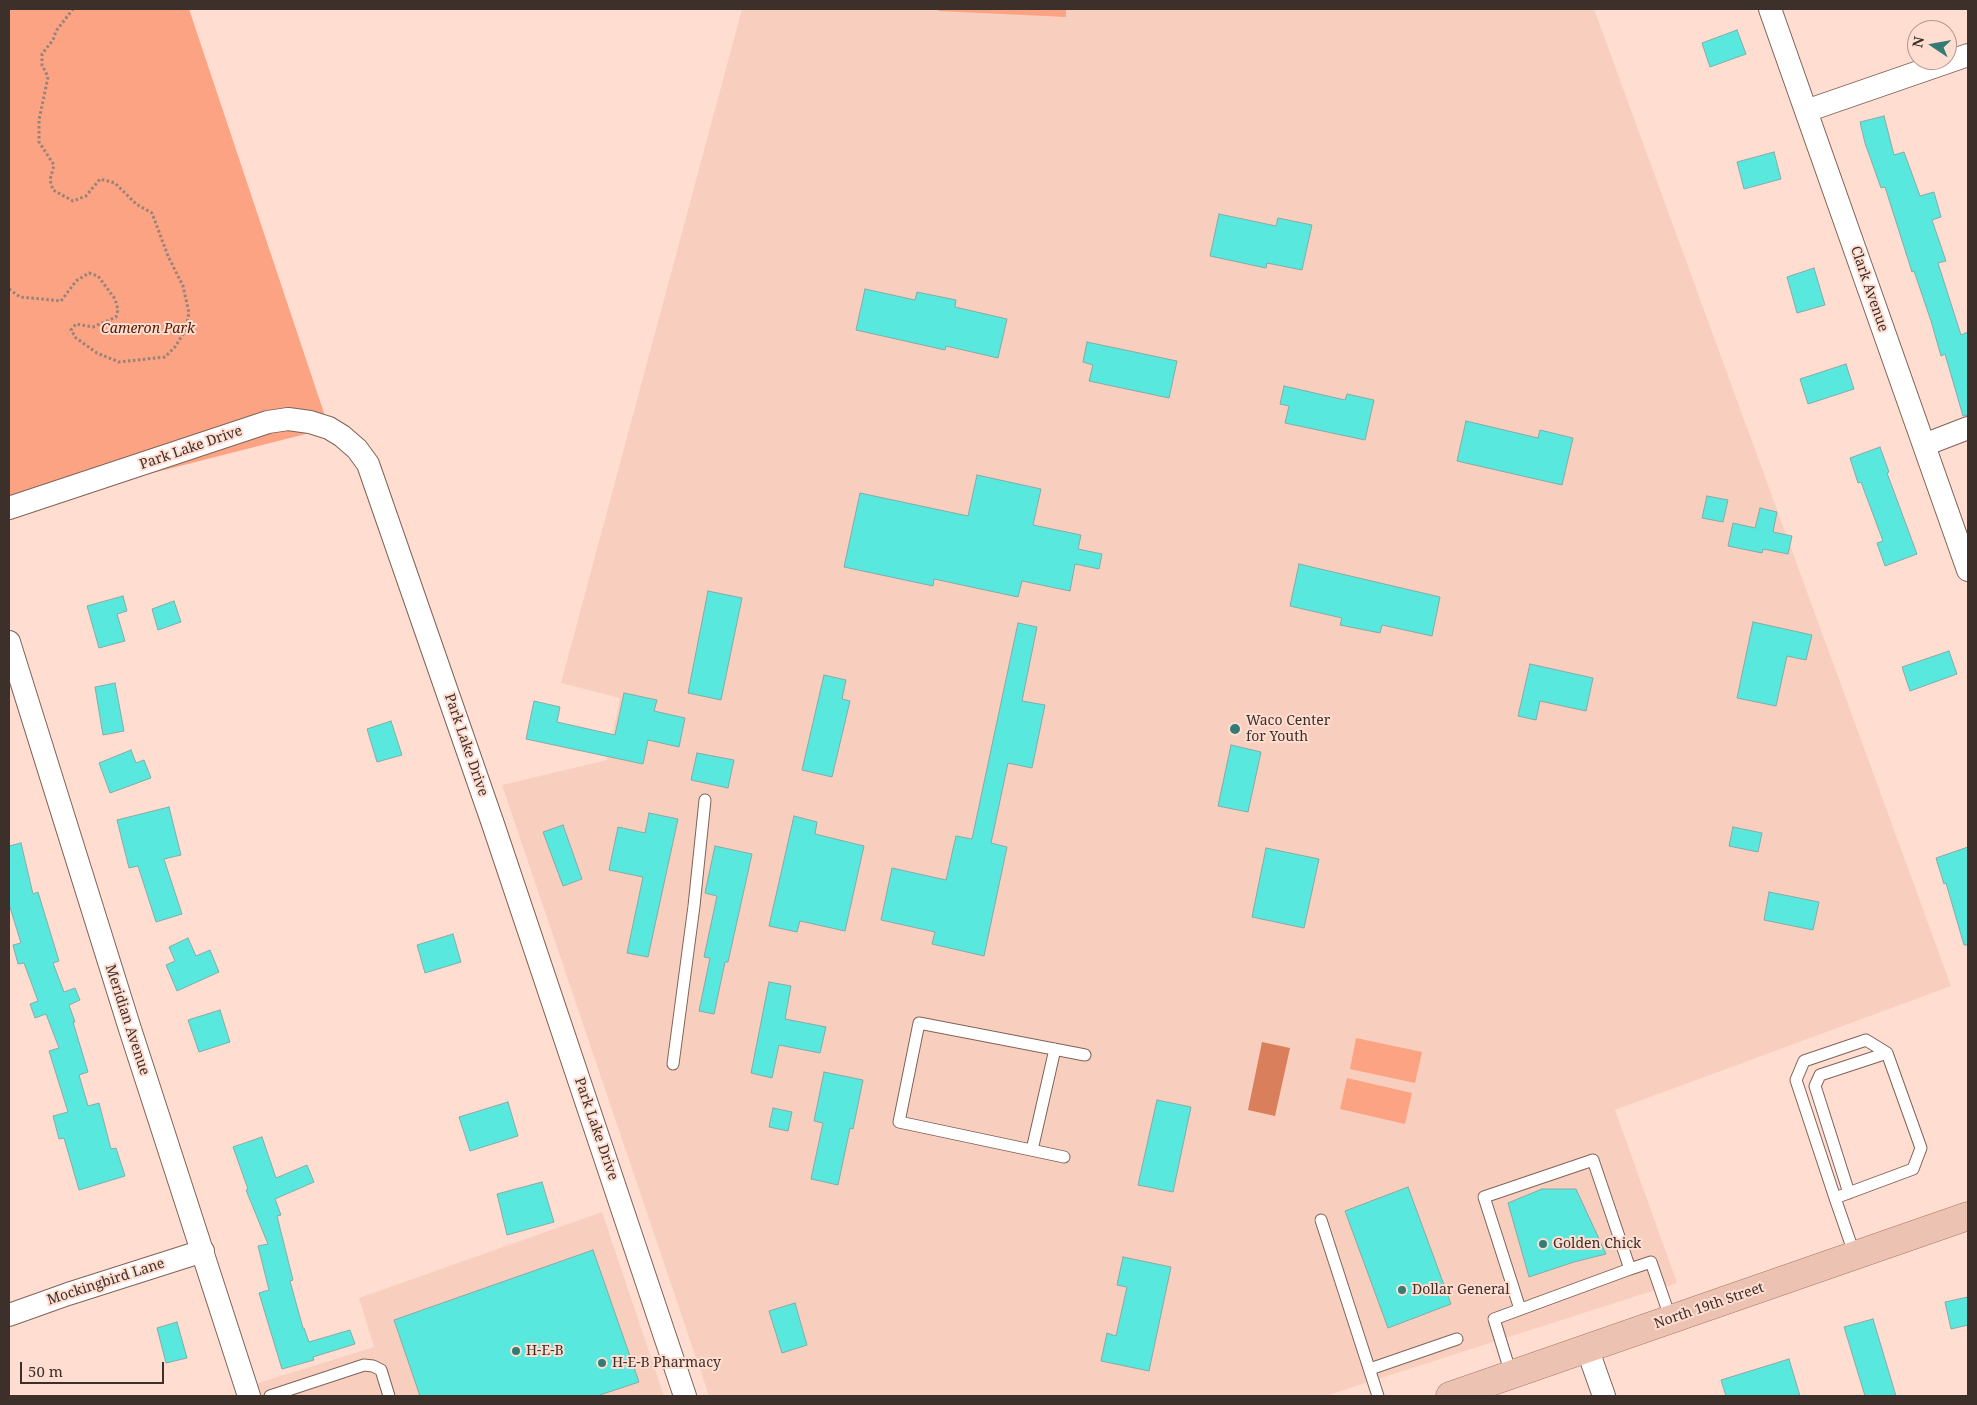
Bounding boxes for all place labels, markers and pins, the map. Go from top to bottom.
place label: Waco Center for Youth [1246,713,1330,746]
marker: Waco Center for Youth [1228,722,1242,736]
place label: Golden Chick [1553,1236,1641,1252]
marker: Golden Chick [1537,1238,1549,1250]
place label: Dollar General [1412,1282,1510,1298]
marker: Dollar General [1396,1284,1408,1296]
place label: H-E-B [526,1343,564,1359]
marker: H-E-B [510,1345,522,1357]
place label: H-E-B Pharmacy [612,1355,721,1371]
marker: H-E-B Pharmacy [596,1357,608,1369]

